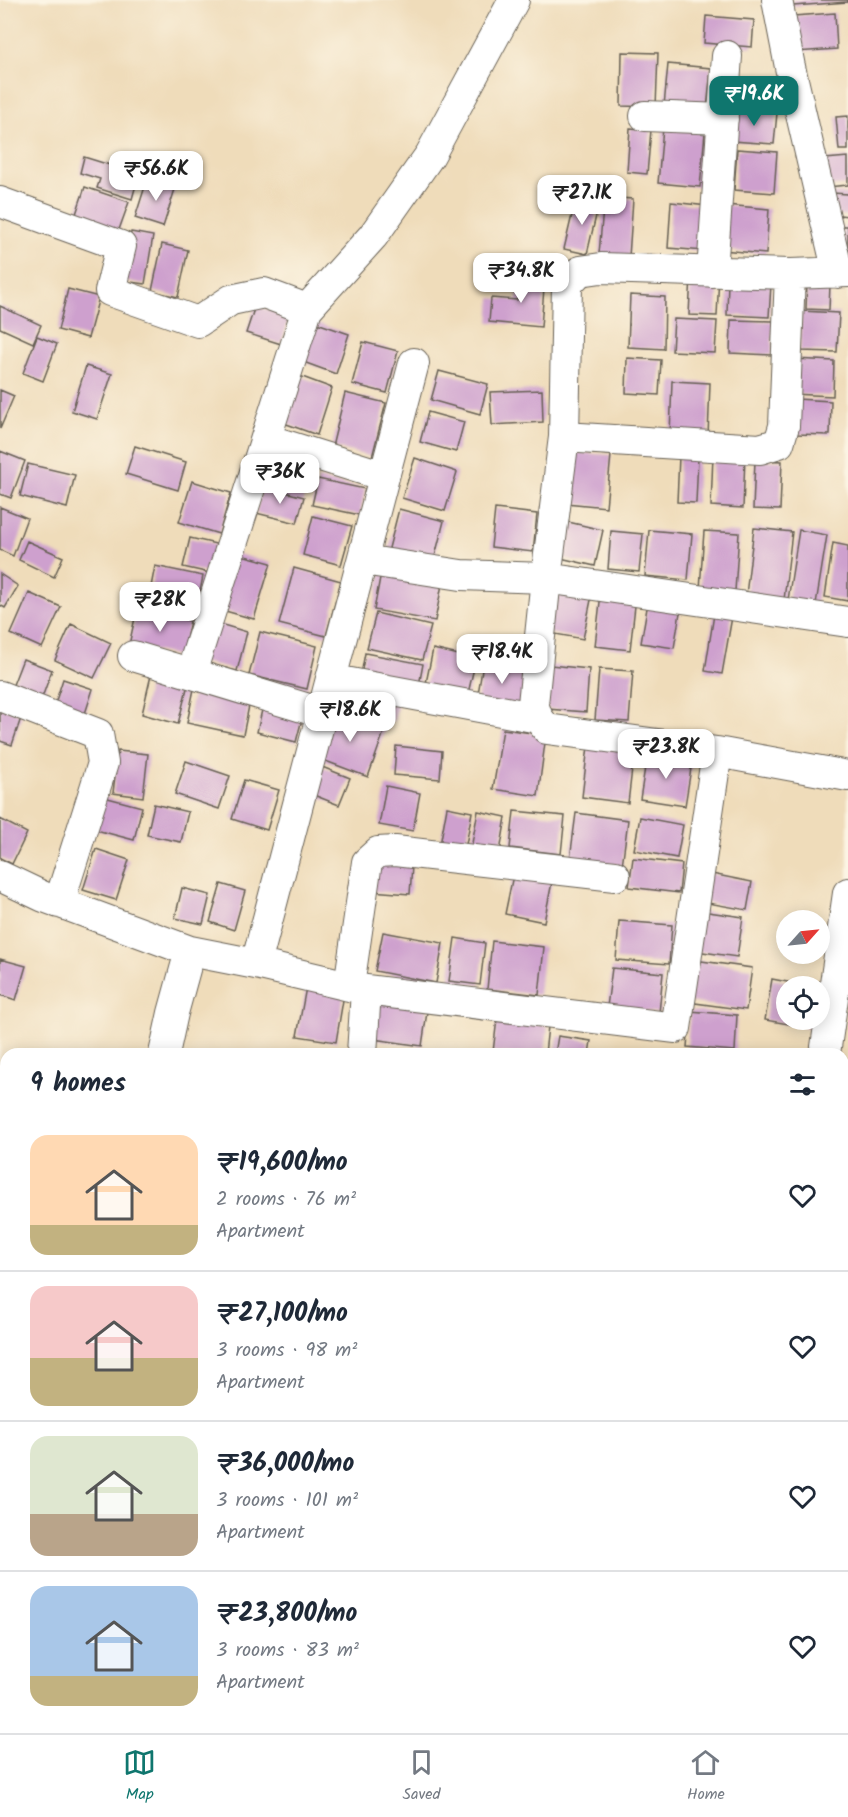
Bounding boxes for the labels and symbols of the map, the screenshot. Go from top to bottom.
pin: ₹19.6K [705,76,803,127]
pin: ₹56.6K [107,151,205,202]
pin: ₹27.1K [533,175,631,226]
pin: ₹34.8K [472,253,570,304]
pin: ₹36K [244,454,316,505]
pin: ₹28K [124,582,196,633]
pin: ₹18.4K [453,634,551,685]
pin: ₹18.6K [301,692,399,743]
pin: ₹23.8K [617,729,715,780]
north arrow [776,910,830,964]

